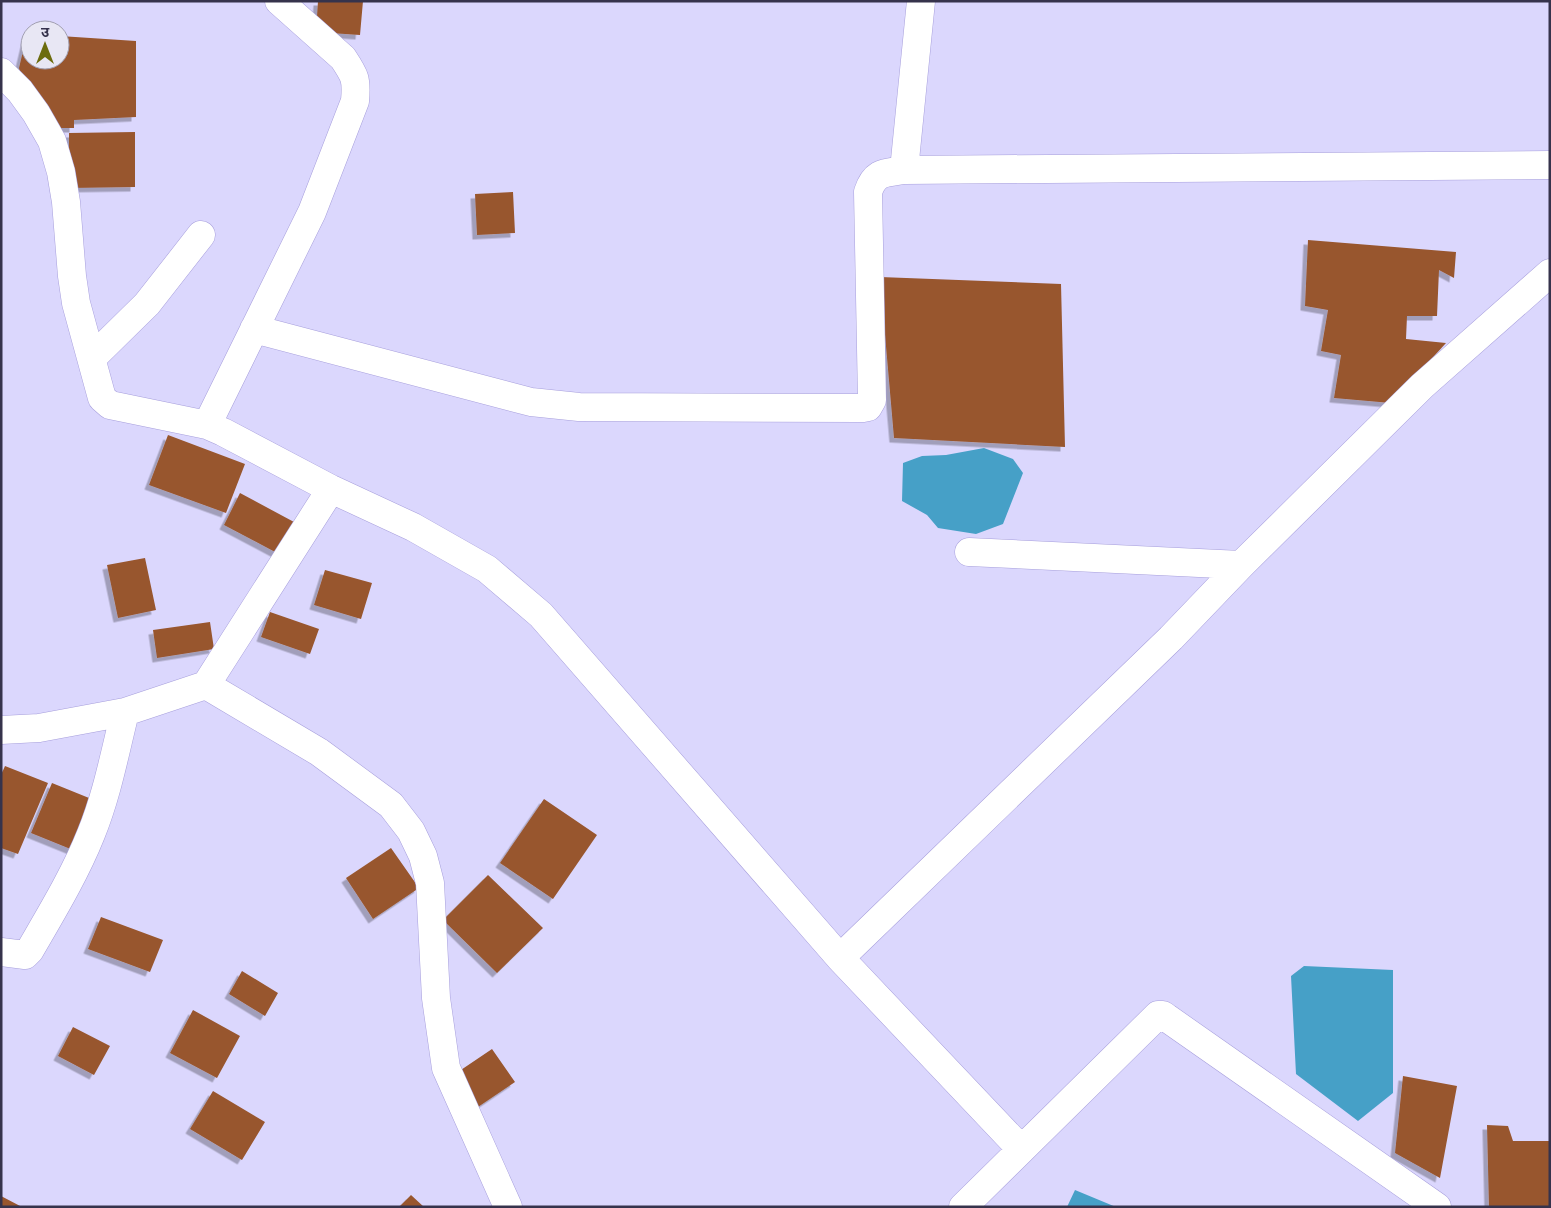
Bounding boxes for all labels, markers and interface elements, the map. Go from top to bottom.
north arrow [20,20,70,70]
text: उ [41,23,50,40]

